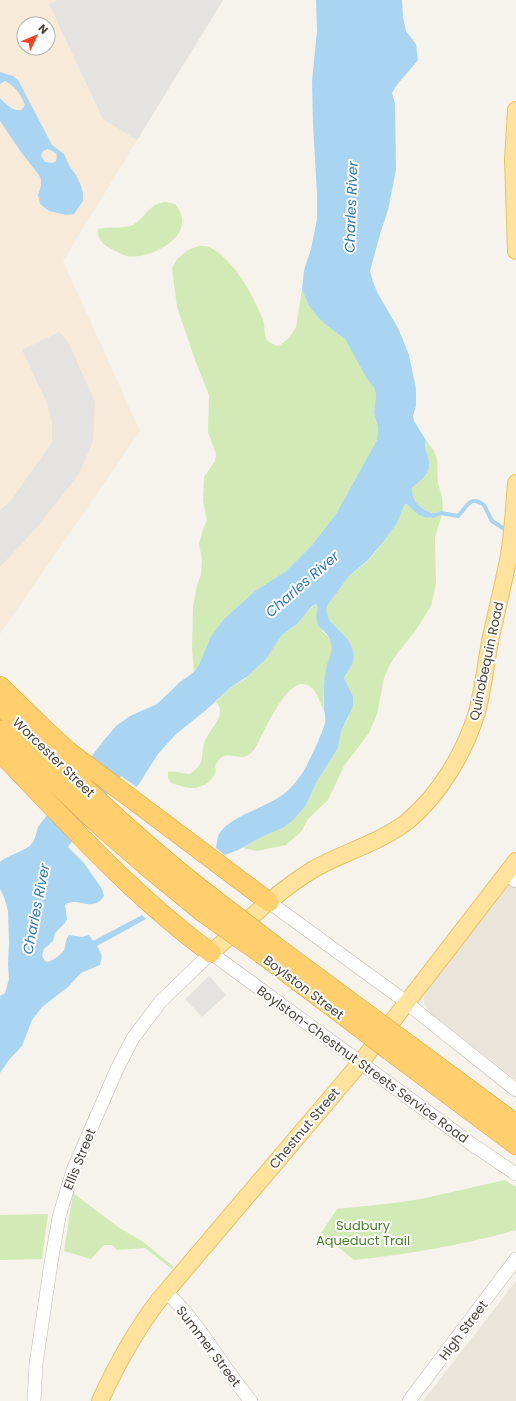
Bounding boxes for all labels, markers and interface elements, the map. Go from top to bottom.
north arrow [16,16,56,56]
text: N [35,21,52,38]
water label: Charles River [339,160,363,253]
water label: Charles River [261,546,344,622]
street label: Quinobequin Road [465,600,508,722]
street label: Worcester Street [8,713,99,802]
water label: Charles River [17,861,55,956]
street label: Boylston Street [259,951,348,1024]
street label: Boylston-Chestnut Streets Service Road [254,982,472,1146]
street label: Chestnut Street [266,1084,342,1172]
street label: Ellis Street [59,1125,100,1193]
park label: Sudbury Aqueduct Trail [316,1216,410,1250]
street label: High Street [434,1296,492,1364]
street label: Summer Street [172,1302,246,1391]

